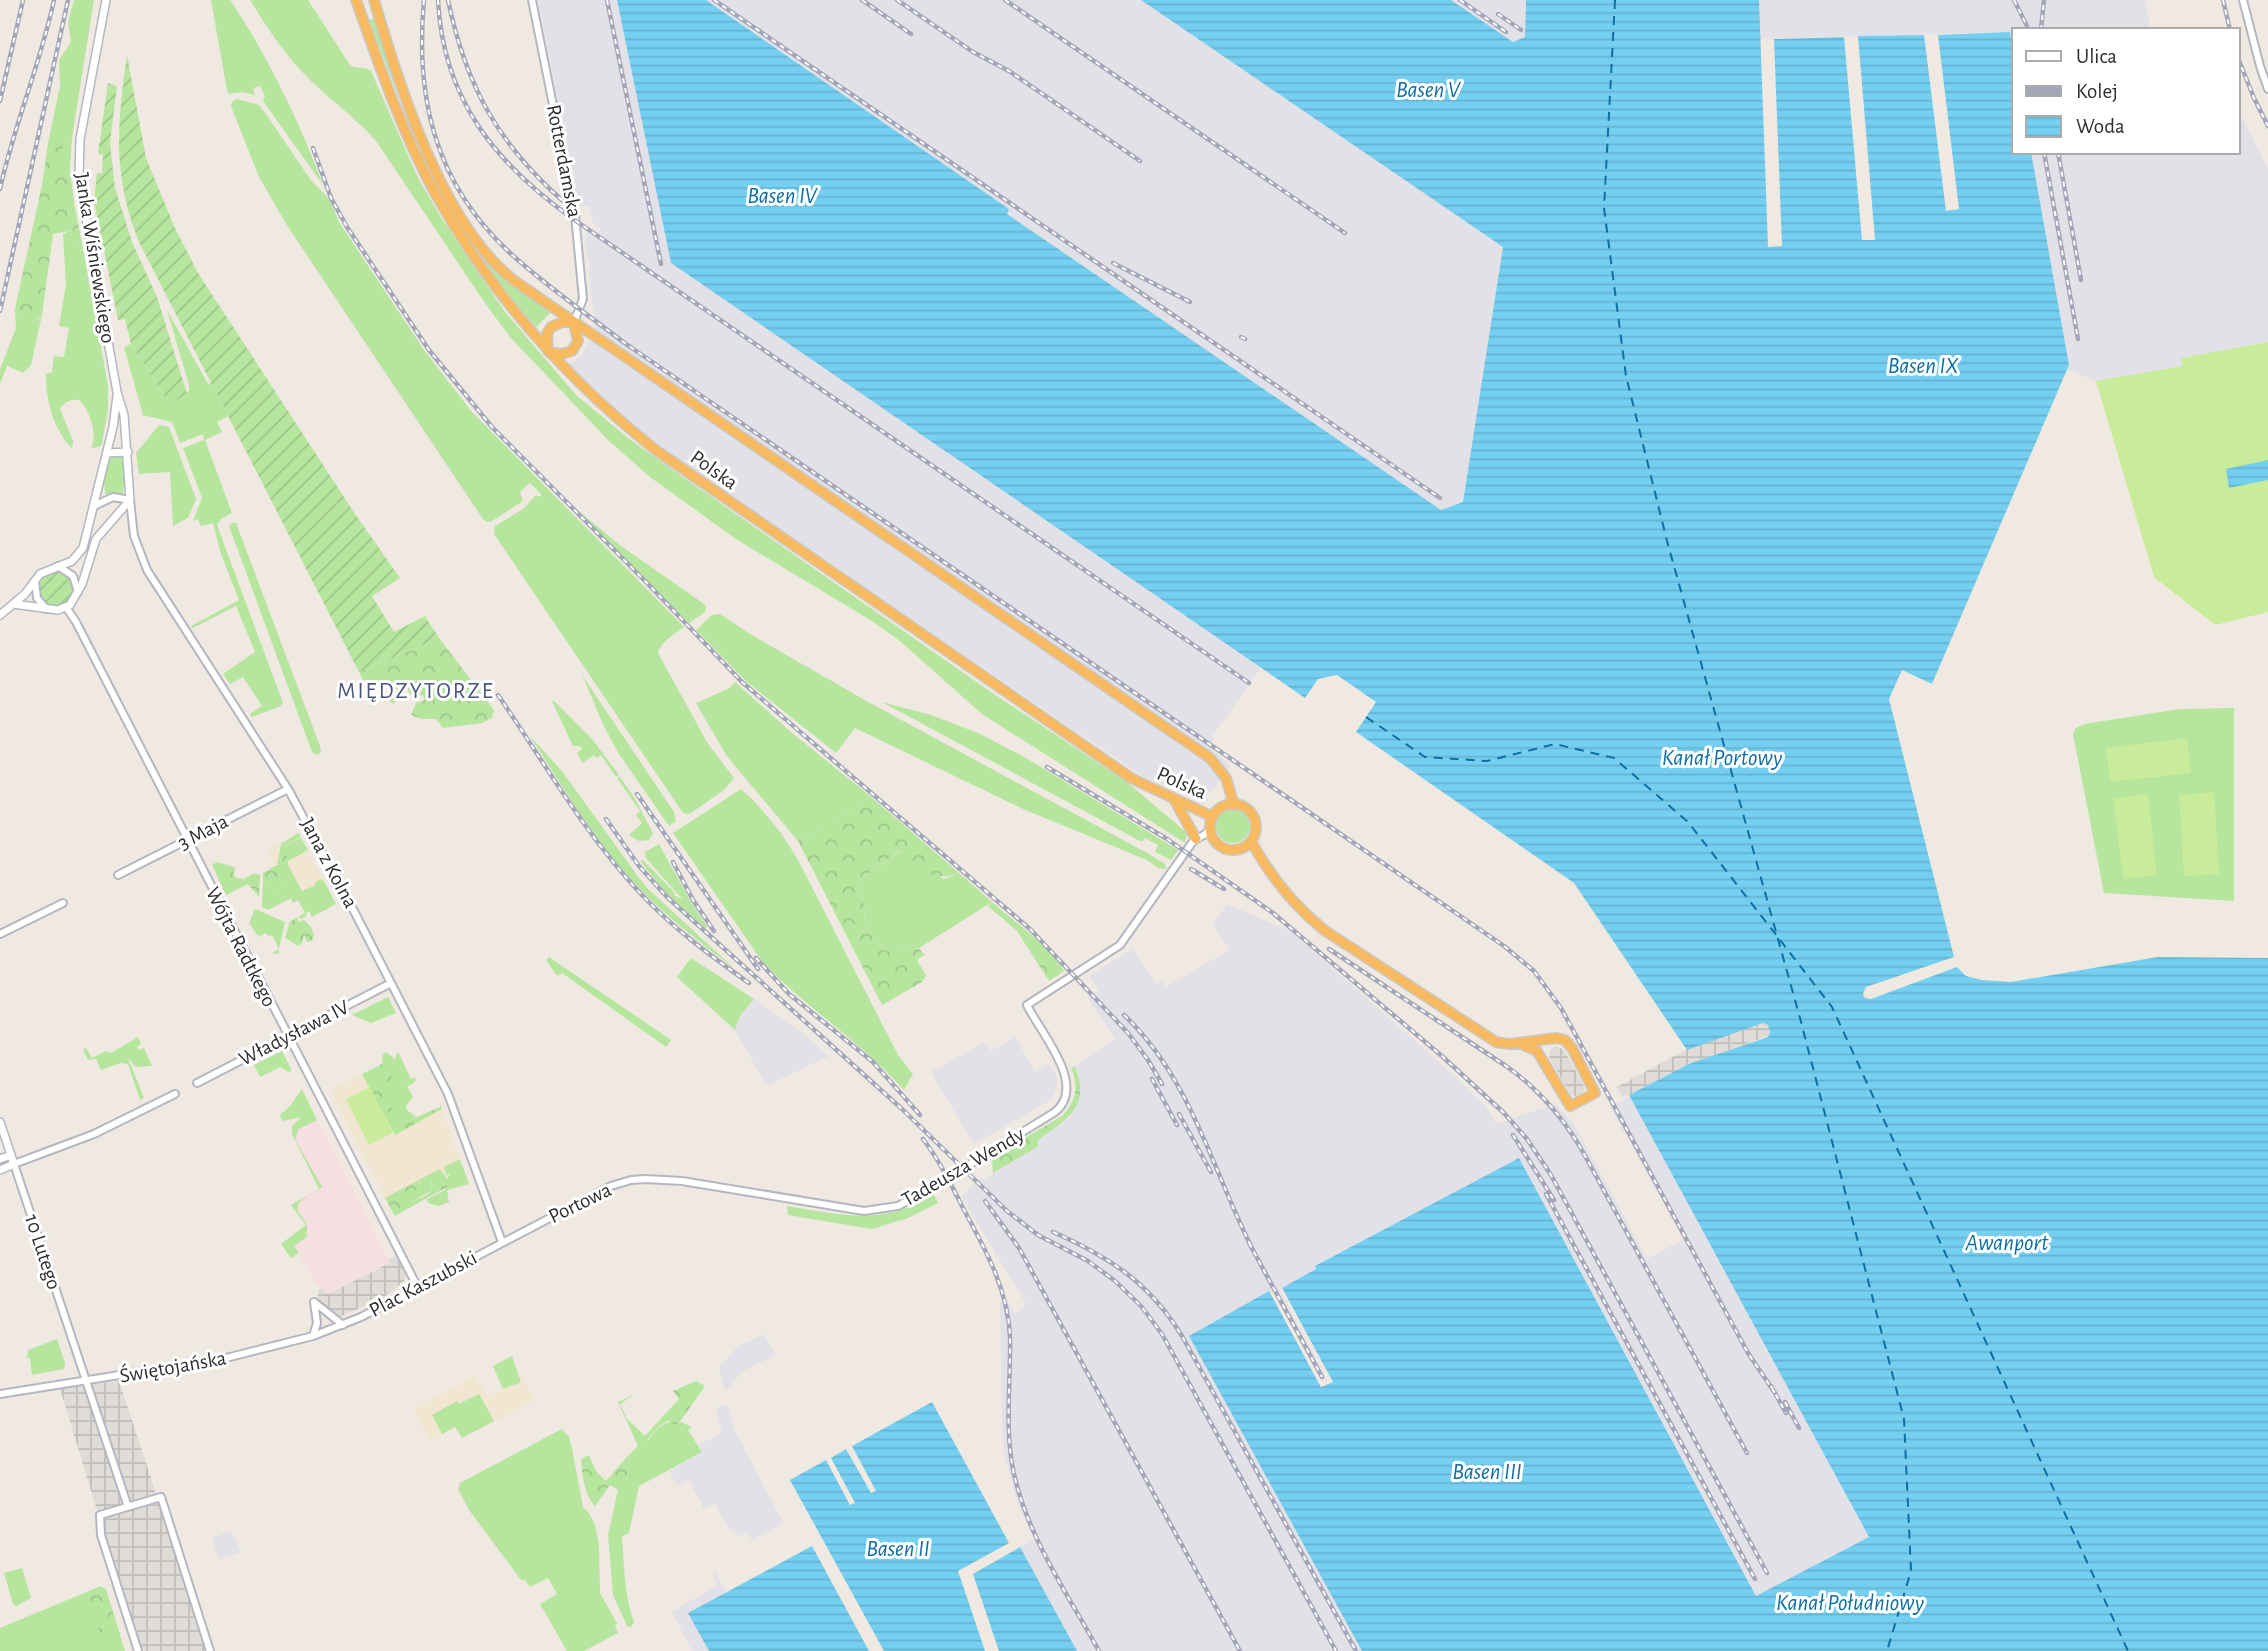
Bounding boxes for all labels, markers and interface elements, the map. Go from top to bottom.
legend [2012,28,2240,154]
text: Ulica [2076,46,2117,67]
water label: Basen V [1396,79,1462,102]
text: Kolej [2076,81,2118,102]
street label: Rotterdamska [543,103,585,220]
text: Woda [2076,116,2125,137]
street label: Janka Wiśniewskiego [71,171,119,345]
water label: Basen IV [747,185,819,208]
water label: Basen IX [1888,355,1959,378]
street label: Polska [687,446,742,494]
district label: MIĘDZYTORZE [337,680,495,703]
water label: Kanał Portowy [1662,747,1783,770]
street label: Polska [1154,763,1210,803]
street label: 3 Maja [174,810,232,853]
street label: Jana z Kolna [297,814,362,912]
street label: Wójta Radtkego [202,884,280,1010]
street label: Władysława IV [236,996,353,1070]
street label: Tadeusza Wendy [898,1123,1028,1210]
street label: Portowa [545,1179,615,1227]
street label: 10 Lutego [21,1212,65,1292]
water label: Awanport [1964,1232,2049,1255]
street label: Plac Kaszubski [366,1247,480,1321]
street label: Świętojańska [118,1344,228,1387]
water label: Basen III [1452,1461,1522,1484]
water label: Basen II [866,1538,930,1561]
water label: Kanał Południowy [1776,1592,1925,1615]

